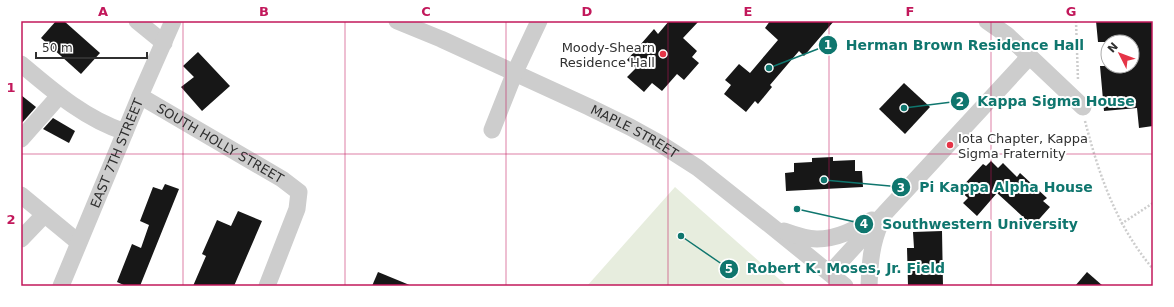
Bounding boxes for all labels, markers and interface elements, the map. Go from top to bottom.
text: A [98,4,108,19]
text: B [259,4,269,19]
text: C [421,4,431,19]
text: D [582,4,593,19]
text: E [744,4,752,19]
text: F [906,4,914,19]
text: G [1066,4,1076,19]
callout: Herman Brown Residence Hall [818,32,1092,58]
scale bar [36,34,147,60]
north arrow [1100,34,1140,74]
text: Herman Brown Residence Hall [846,37,1084,53]
text: 1 [824,38,832,52]
place label: Moody-Shearn Residence Hall [559,40,655,70]
text: N [1105,40,1121,55]
text: 50 m [42,41,73,55]
marker: Moody-Shearn Residence Hall [658,49,668,59]
text: 1 [6,80,16,95]
callout: Kappa Sigma House [950,88,1143,114]
text: Kappa Sigma House [977,93,1135,109]
text: 2 [956,95,964,109]
street label: EAST 7TH STREET [87,96,146,210]
street label: SOUTH HOLLY STREET [154,100,286,186]
street label: MAPLE STREET [588,102,681,161]
place label: Iota Chapter, Kappa Sigma Fraternity [958,131,1088,161]
marker: Iota Chapter, Kappa Sigma Fraternity [945,140,955,150]
callout: Pi Kappa Alpha House [891,174,1101,200]
text: Pi Kappa Alpha House [919,179,1093,195]
text: 3 [897,181,905,195]
callout: Southwestern University [854,211,1086,237]
text: 2 [6,212,16,227]
text: Southwestern University [882,216,1078,232]
text: 4 [860,217,868,231]
callout: Robert K. Moses, Jr. Field [719,256,953,282]
text: Robert K. Moses, Jr. Field [747,260,945,276]
text: 5 [725,262,733,276]

